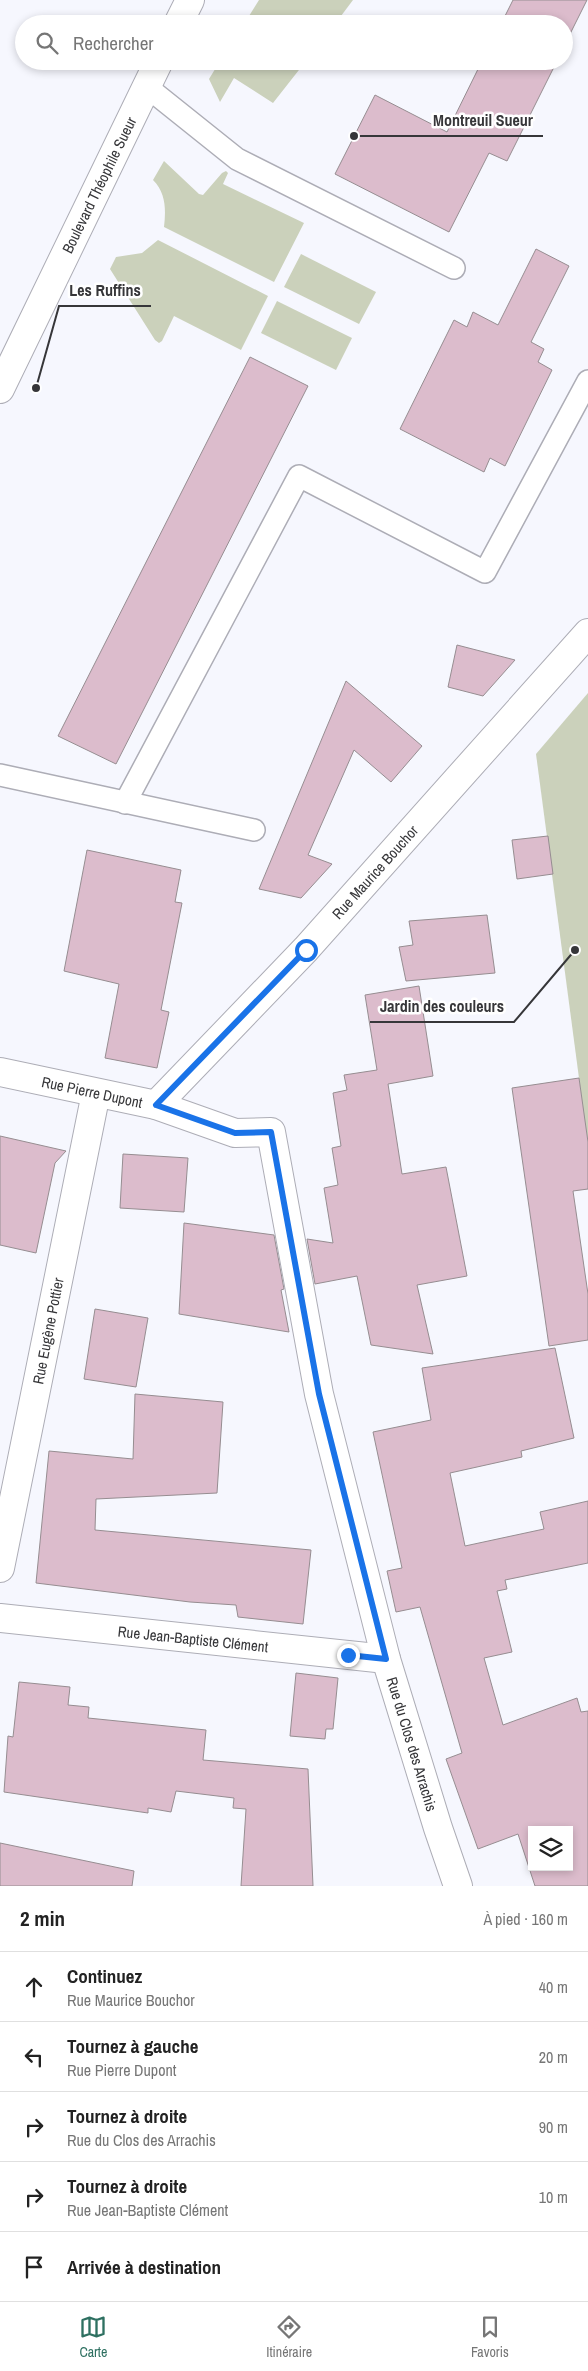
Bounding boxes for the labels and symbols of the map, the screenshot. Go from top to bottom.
callout: Montreuil Sueur [423,105,543,136]
text: Montreuil Sueur [433,109,534,131]
street label: Boulevard Théophile Sueur [57,113,141,257]
callout: Les Ruffins [59,275,151,306]
text: Les Ruffins [69,279,141,301]
street label: Rue Maurice Bouchor [327,821,423,923]
route start [295,939,318,962]
callout: Jardin des couleurs [370,991,514,1022]
text: Jardin des couleurs [380,995,504,1017]
street label: Rue Pierre Dupont [40,1071,145,1113]
street label: Rue Eugène Pottier [27,1276,69,1386]
street label: Rue Jean-Baptiste Clément [117,1621,270,1657]
route end [337,1644,360,1667]
street label: Rue du Clos des Arrachis [382,1674,442,1814]

